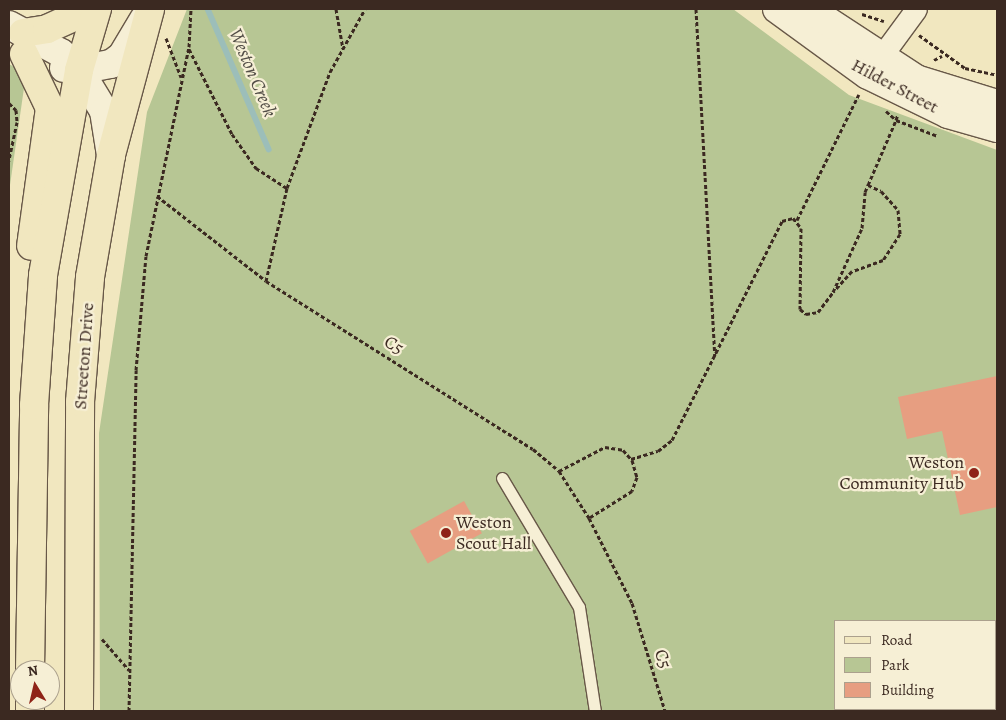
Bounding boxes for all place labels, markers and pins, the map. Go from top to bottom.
place label: Weston Community Hub [840,452,964,494]
marker: Weston Community Hub [968,467,980,479]
place label: Weston Scout Hall [456,512,531,554]
marker: Weston Scout Hall [440,527,452,539]

